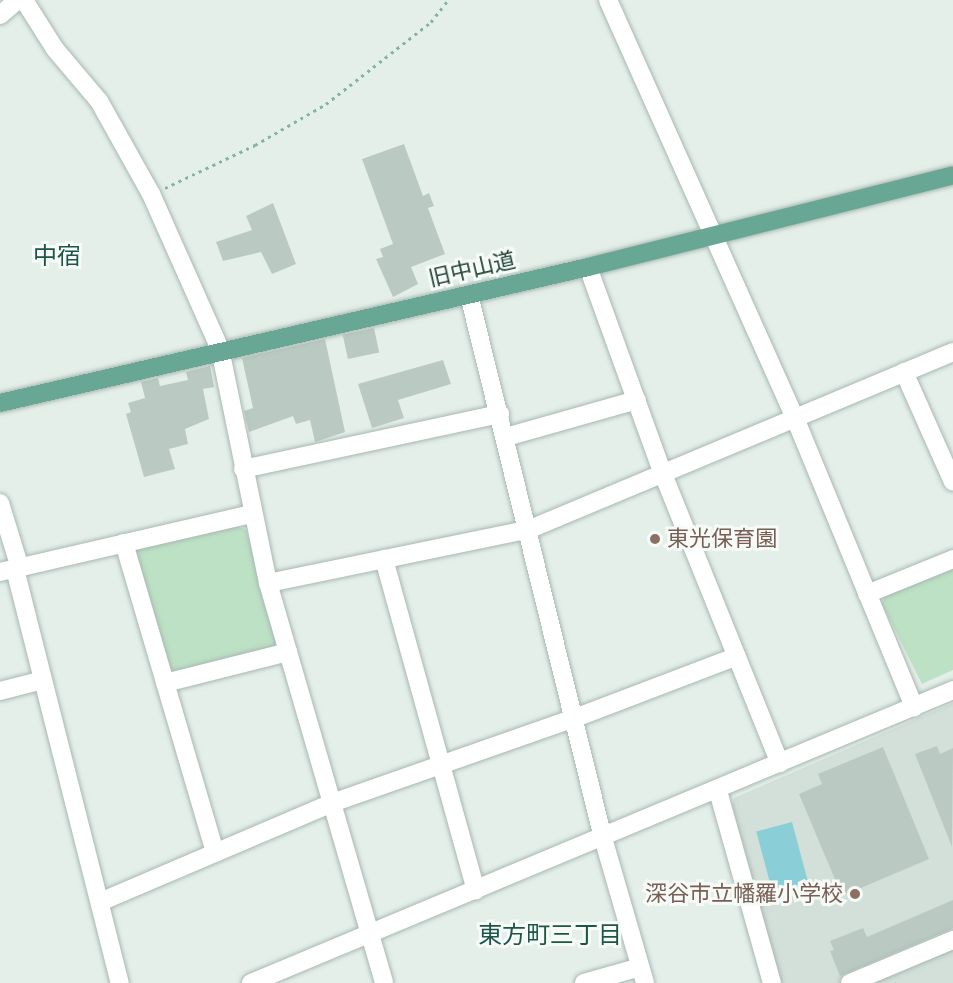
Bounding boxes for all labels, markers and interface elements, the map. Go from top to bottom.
district label: 中宿 [33,242,81,270]
street label: 旧中山道 [426,246,518,292]
place label: 東光保育園 [667,526,777,552]
marker: 東光保育園 [648,532,662,546]
place label: 深谷市立幡羅小学校 [645,881,843,907]
marker: 深谷市立幡羅小学校 [848,887,862,901]
district label: 東方町三丁目 [478,921,622,949]

